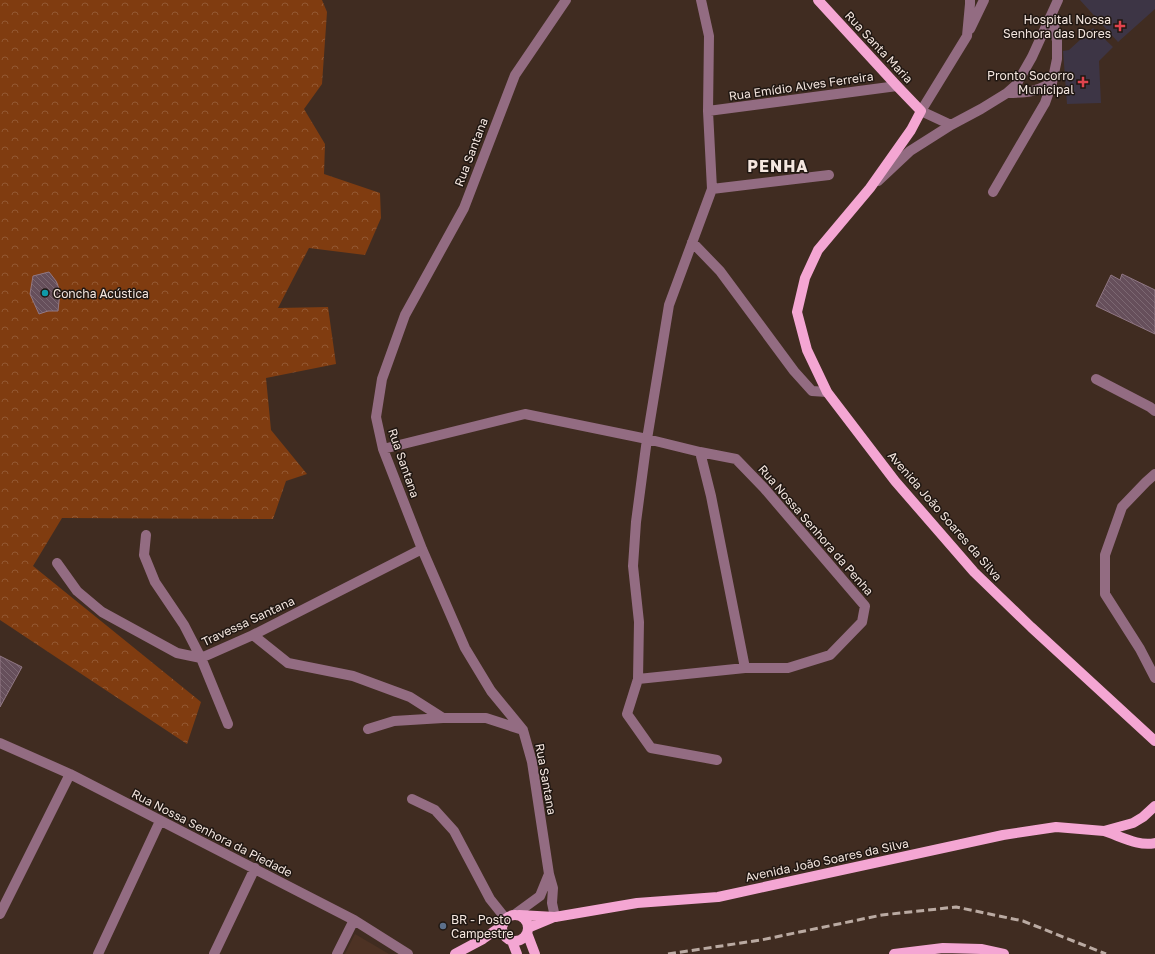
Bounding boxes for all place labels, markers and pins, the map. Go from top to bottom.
place label: Hospital Nossa Senhora das Dores [1003,12,1111,41]
marker: Hospital Nossa Senhora das Dores [1114,20,1126,32]
place label: Pronto Socorro Municipal [987,68,1074,97]
marker: Pronto Socorro Municipal [1077,76,1089,88]
place label: Concha Acústica [53,286,149,301]
marker: Concha Acústica [40,288,50,298]
place label: BR - Posto Campestre [451,912,514,941]
marker: BR - Posto Campestre [438,921,448,931]

